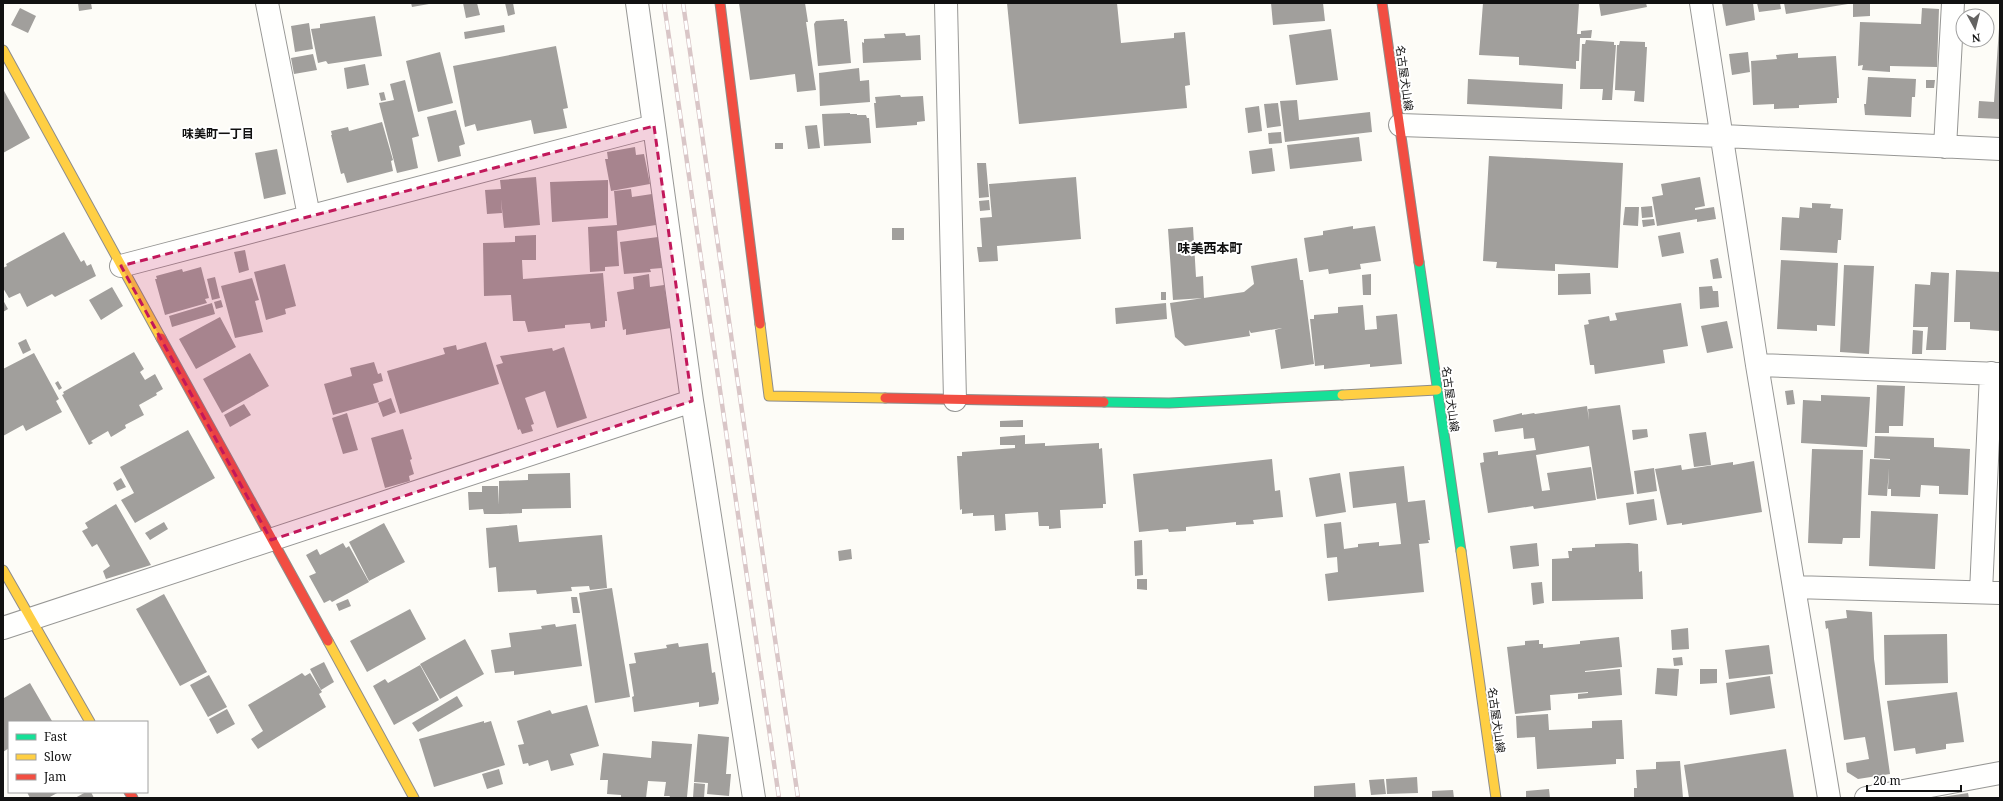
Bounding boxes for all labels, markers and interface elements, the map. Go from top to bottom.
north arrow [1955,8,1995,48]
text: N [1971,30,1981,46]
street label: 名古屋犬山線 [1393,44,1417,112]
district label: 味美町一丁目 [182,125,254,142]
district label: 味美西本町 [1177,239,1243,257]
street label: 名古屋犬山線 [1439,365,1463,433]
street label: 名古屋犬山線 [1485,686,1509,754]
legend [8,721,148,793]
text: Fast [44,728,67,745]
text: Slow [44,748,72,765]
scale bar [1867,767,1961,793]
text: Jam [43,768,66,785]
text: 20 m [1873,772,1901,789]

